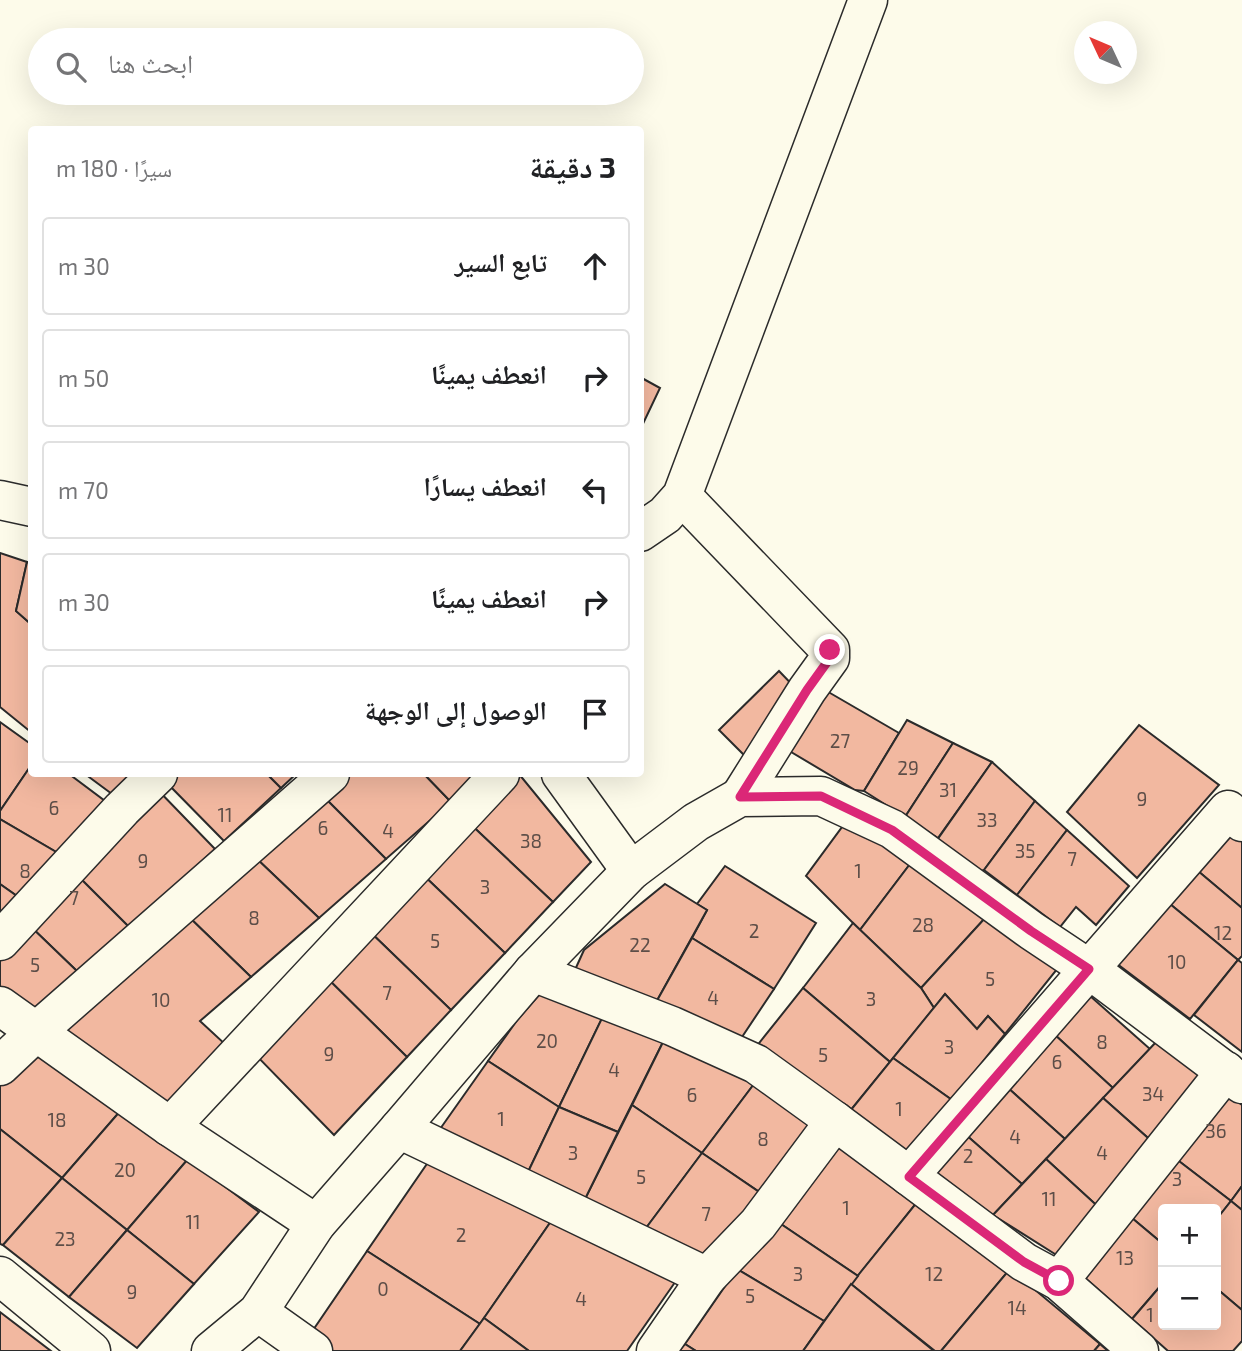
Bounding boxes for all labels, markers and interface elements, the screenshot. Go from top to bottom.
north arrow [1074,21,1137,84]
search box [28,28,644,105]
text: ابحث هنا [108,47,193,78]
icon: search [52,48,90,86]
text: 3 دقيقة [530,148,616,184]
text: سيرًا · 180 m [56,154,172,182]
text: تابع السير [455,246,547,277]
icon: ahead [576,247,614,285]
text: 30 m [58,252,110,280]
text: انعطف يمينًا [431,358,547,389]
icon: right [576,359,614,397]
text: 50 m [58,364,110,392]
text: انعطف يسارًا [423,470,547,501]
icon: left [576,471,614,509]
text: 70 m [58,476,109,504]
text: انعطف يمينًا [431,582,547,613]
icon: right [576,583,614,621]
text: 30 m [58,588,110,616]
route end [814,634,845,665]
text: الوصول إلى الوجهة [365,694,547,725]
icon: arrive [576,695,614,733]
house number: 27 [830,729,850,752]
house number: 29 [897,756,919,779]
house number: 31 [939,778,957,801]
house number: 9 [1137,787,1147,810]
house number: 6 [49,796,59,819]
house number: 11 [217,803,233,826]
house number: 33 [976,808,998,831]
house number: 6 [318,816,328,839]
house number: 4 [382,819,394,842]
house number: 38 [520,829,542,852]
house number: 35 [1015,839,1035,862]
house number: 7 [1067,847,1077,870]
house number: 9 [138,849,148,872]
house number: 8 [19,859,31,882]
house number: 1 [854,859,862,882]
house number: 3 [480,875,490,898]
house number: 7 [69,886,79,909]
house number: 8 [248,906,260,929]
house number: 28 [912,913,934,936]
house number: 2 [749,919,759,942]
house number: 12 [1214,921,1232,944]
house number: 5 [430,929,440,952]
house number: 22 [629,933,651,956]
house number: 10 [1167,950,1187,973]
house number: 5 [30,953,40,976]
house number: 5 [985,967,995,990]
house number: 7 [382,981,392,1004]
house number: 4 [707,986,719,1009]
house number: 3 [866,987,876,1010]
house number: 10 [151,988,171,1011]
house number: 20 [536,1029,558,1052]
house number: 8 [1096,1030,1108,1053]
house number: 3 [944,1035,954,1058]
house number: 9 [324,1042,334,1065]
house number: 5 [818,1043,828,1066]
house number: 6 [1052,1050,1062,1073]
house number: 4 [608,1058,620,1081]
house number: 34 [1142,1082,1164,1105]
house number: 6 [687,1083,697,1106]
house number: 1 [895,1097,903,1120]
house number: 1 [497,1107,505,1130]
house number: 18 [47,1108,67,1131]
house number: 36 [1205,1119,1227,1142]
house number: 4 [1009,1125,1021,1148]
house number: 8 [757,1127,769,1150]
house number: 3 [568,1141,578,1164]
house number: 4 [1096,1141,1108,1164]
house number: 2 [963,1144,973,1167]
house number: 20 [114,1158,136,1181]
house number: 5 [636,1165,646,1188]
house number: 3 [1172,1167,1182,1190]
house number: 11 [1041,1187,1057,1210]
house number: 1 [842,1196,850,1219]
house number: 7 [701,1202,711,1225]
map controls [1158,1204,1221,1330]
button: + [1158,1204,1221,1267]
house number: 11 [185,1210,201,1233]
house number: 2 [456,1223,466,1246]
house number: 23 [54,1227,76,1250]
house number: 13 [1116,1246,1134,1269]
house number: 3 [793,1262,803,1285]
house number: 12 [925,1262,943,1285]
route start [1043,1265,1074,1296]
button: − [1158,1267,1221,1330]
house number: 0 [377,1277,389,1300]
house number: 9 [127,1280,137,1303]
house number: 5 [745,1284,755,1307]
house number: 4 [575,1287,587,1310]
house number: 14 [1007,1296,1027,1319]
house number: 1 [1146,1303,1154,1326]

